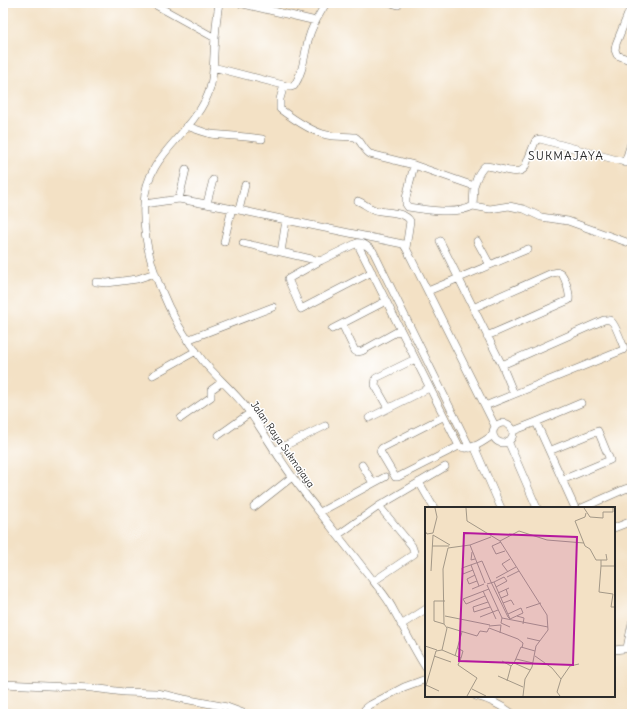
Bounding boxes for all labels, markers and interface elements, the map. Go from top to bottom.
district label: SUKMAJAYA [528,148,604,163]
street label: Jalan Raya Sukmajaya [248,398,318,490]
inset map [425,507,615,697]

